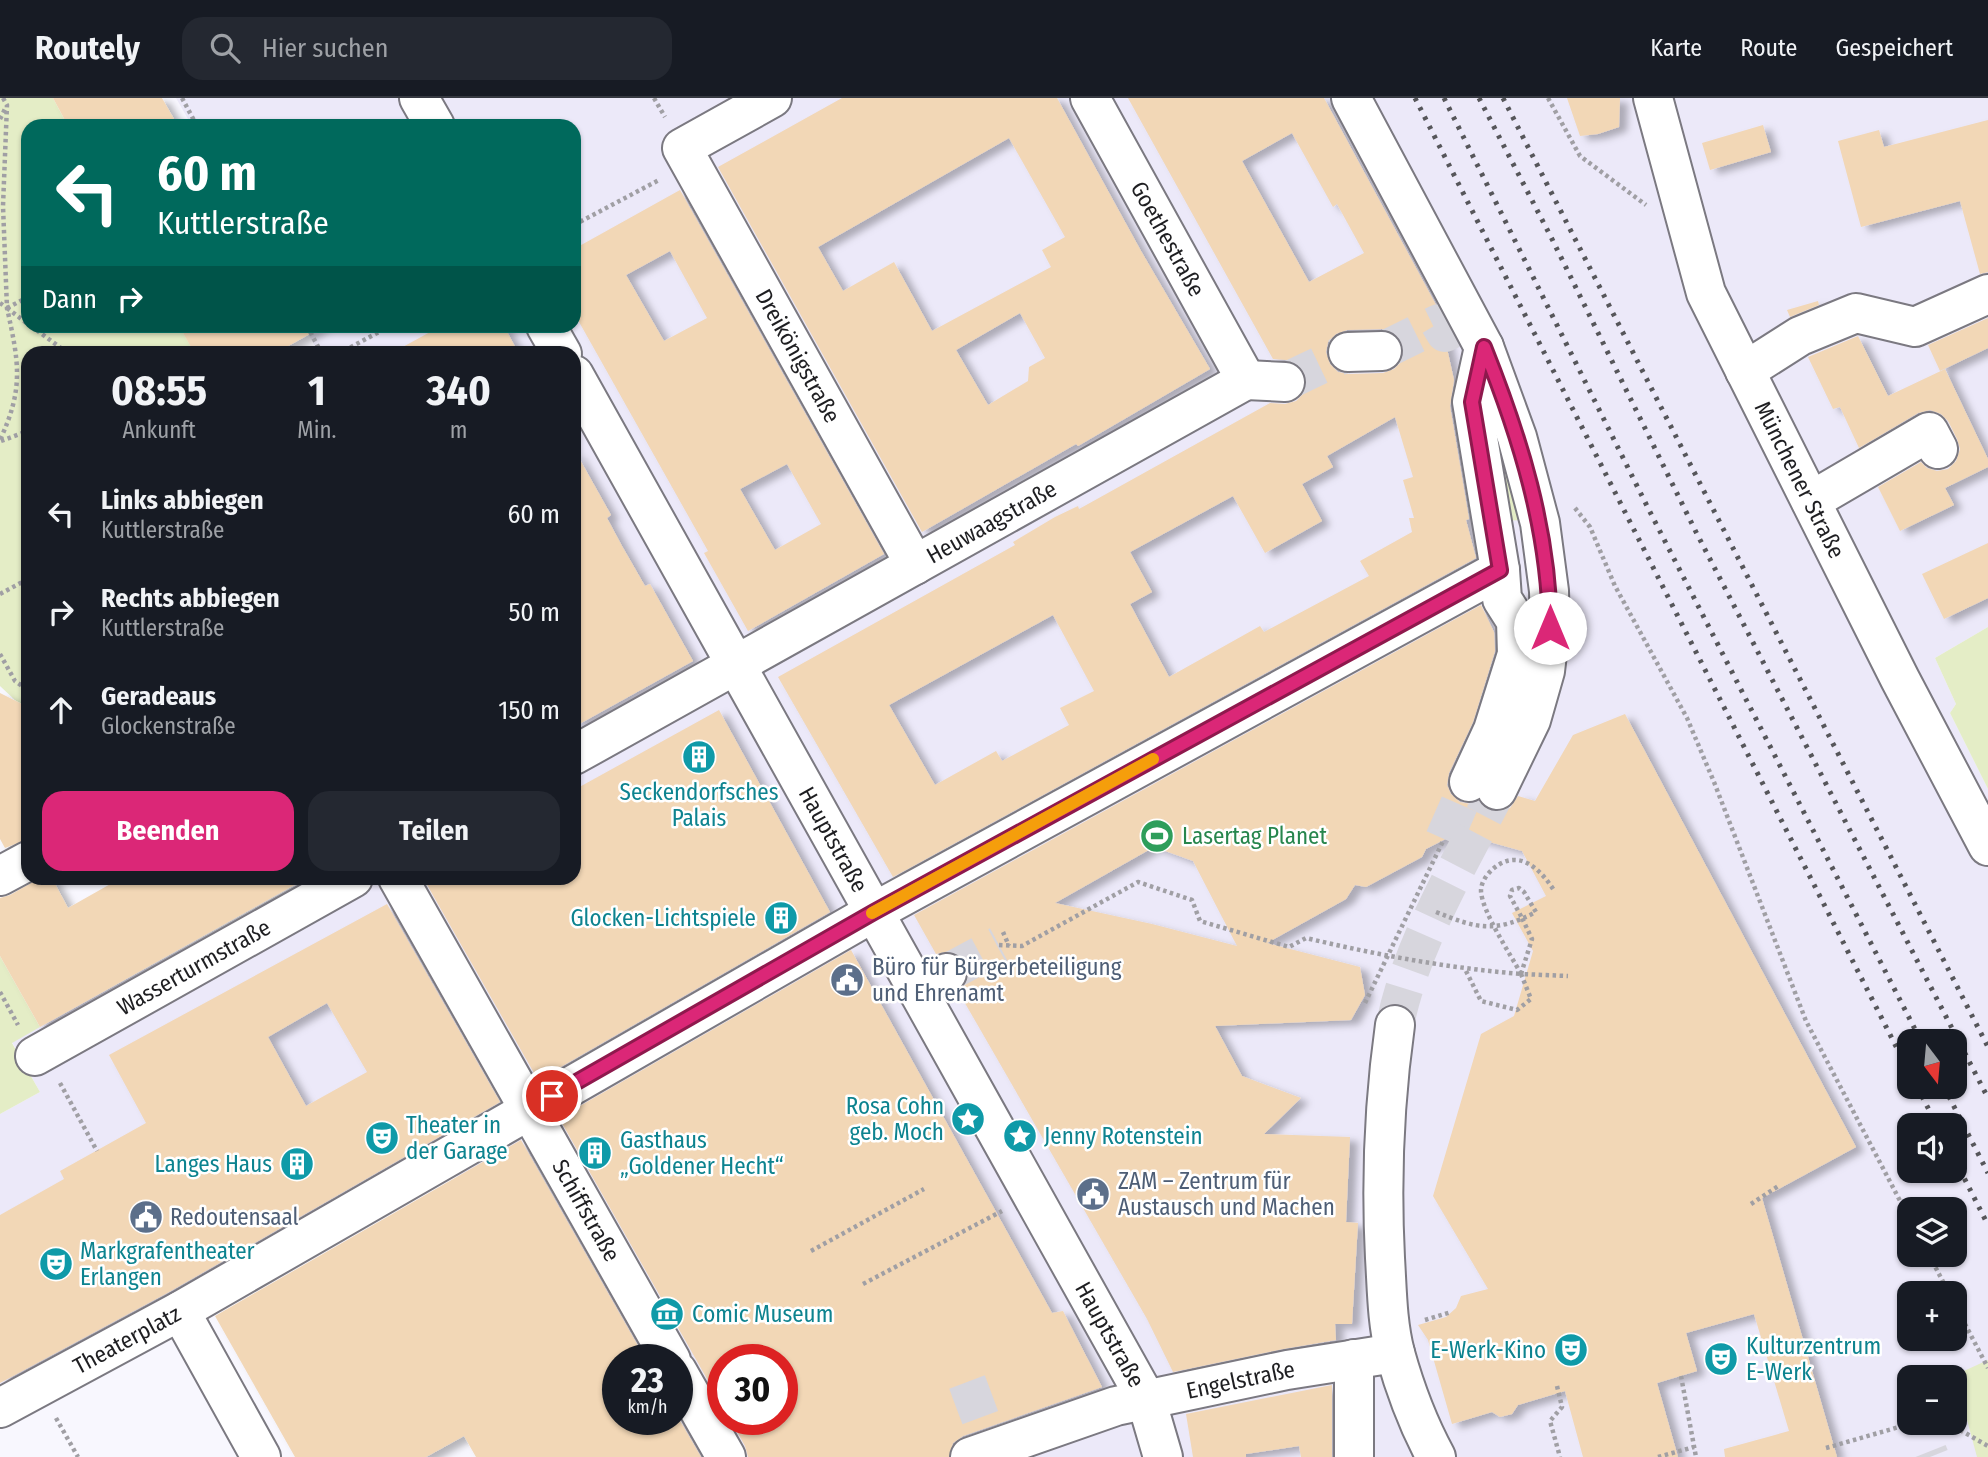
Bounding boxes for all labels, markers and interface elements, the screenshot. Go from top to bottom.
search box [182,17,672,80]
text: Routely [35,28,140,68]
icon: search [206,29,244,67]
text: Hier suchen [262,33,388,64]
text: Karte [1650,34,1702,62]
text: Route [1740,34,1797,62]
text: Gespeichert [1835,34,1953,62]
text: 60 m [157,144,257,203]
icon: left [42,147,133,238]
street label: Goethestraße [1125,176,1211,301]
text: Kuttlerstraße [157,204,329,242]
icon: right [111,280,149,318]
text: Dann [42,284,97,315]
street label: Dreikönigstraße [750,284,847,428]
text: 08:55 [111,366,207,416]
text: 1 [308,366,326,416]
text: 340 [427,366,491,416]
street label: Münchener Straße [1749,397,1851,563]
text: Ankunft [122,416,196,444]
text: Min. [297,416,336,444]
text: m [450,416,468,444]
street label: Heuwaagstraße [921,475,1061,570]
text: Links abbiegen [101,485,264,516]
icon: left [42,495,80,533]
text: 60 m [507,499,560,530]
text: Kuttlerstraße [101,516,224,544]
text: Rechts abbiegen [101,583,280,614]
position arrow [1513,591,1587,665]
icon: right [42,593,80,631]
text: 50 m [508,597,560,628]
text: Kuttlerstraße [101,614,224,642]
text: Geradeaus [101,681,216,712]
icon: ahead [42,691,80,729]
text: 150 m [498,695,560,726]
text: Glockenstraße [101,712,236,740]
building icon: Seckendorfsches Palais [680,738,718,776]
place label: Seckendorfsches Palais [620,778,779,832]
street label: Hauptstraße [793,782,874,897]
button: Beenden [42,791,294,871]
button: Teilen [308,791,560,871]
sports icon: Lasertag Planet [1138,817,1176,855]
place label: Lasertag Planet [1182,822,1327,850]
building icon: Glocken-Lichtspiele [762,899,800,937]
place label: Glocken-Lichtspiele [570,904,756,932]
street label: Wasserturmstraße [112,913,275,1021]
place label: Büro für Bürgerbeteiligung und Ehrenamt [872,953,1122,1007]
public building icon: Büro für Bürgerbeteiligung und Ehrenamt [828,961,866,999]
north arrow [1897,1029,1967,1099]
map controls [1897,1029,1967,1435]
pin [522,1066,582,1126]
icon: arrive [533,1077,571,1115]
place label: Rosa Cohn geb. Moch [846,1092,944,1146]
place icon: Rosa Cohn geb. Moch [949,1100,987,1138]
place label: Theater in der Garage [406,1111,508,1165]
button: sound [1897,1113,1967,1183]
place icon: Jenny Rotenstein [1001,1117,1039,1155]
theatre icon: Theater in der Garage [363,1119,401,1157]
place label: Jenny Rotenstein [1044,1122,1203,1150]
place label: Gasthaus „Goldener Hecht“ [620,1126,784,1180]
building icon: Gasthaus „Goldener Hecht“ [576,1134,614,1172]
building icon: Langes Haus [278,1145,316,1183]
place label: Langes Haus [154,1150,272,1178]
street label: Schiffstraße [546,1154,626,1266]
place label: ZAM – Zentrum für Austausch und Machen [1118,1167,1335,1221]
public building icon: ZAM – Zentrum für Austausch und Machen [1074,1175,1112,1213]
button: layers [1897,1197,1967,1267]
public building icon: Redoutensaal [127,1198,165,1236]
place label: Redoutensaal [170,1203,299,1231]
place label: Markgrafentheater Erlangen [80,1237,255,1291]
theatre icon: Markgrafentheater Erlangen [37,1245,75,1283]
street label: Hauptstraße [1069,1277,1151,1392]
button: + [1897,1281,1967,1351]
museum icon: Comic Museum [648,1295,686,1333]
street label: Theaterplatz [68,1299,185,1380]
place label: Comic Museum [692,1300,833,1328]
theatre icon: E-Werk-Kino [1552,1331,1590,1369]
place label: Kulturzentrum E-Werk [1746,1332,1881,1386]
place label: E-Werk-Kino [1430,1336,1546,1364]
theatre icon: Kulturzentrum E-Werk [1702,1340,1740,1378]
speed limit sign: 30 [707,1344,798,1435]
street label: Engelstraße [1184,1355,1297,1405]
text: 23 [631,1359,664,1401]
button: − [1897,1365,1967,1435]
text: km/h [627,1396,668,1418]

